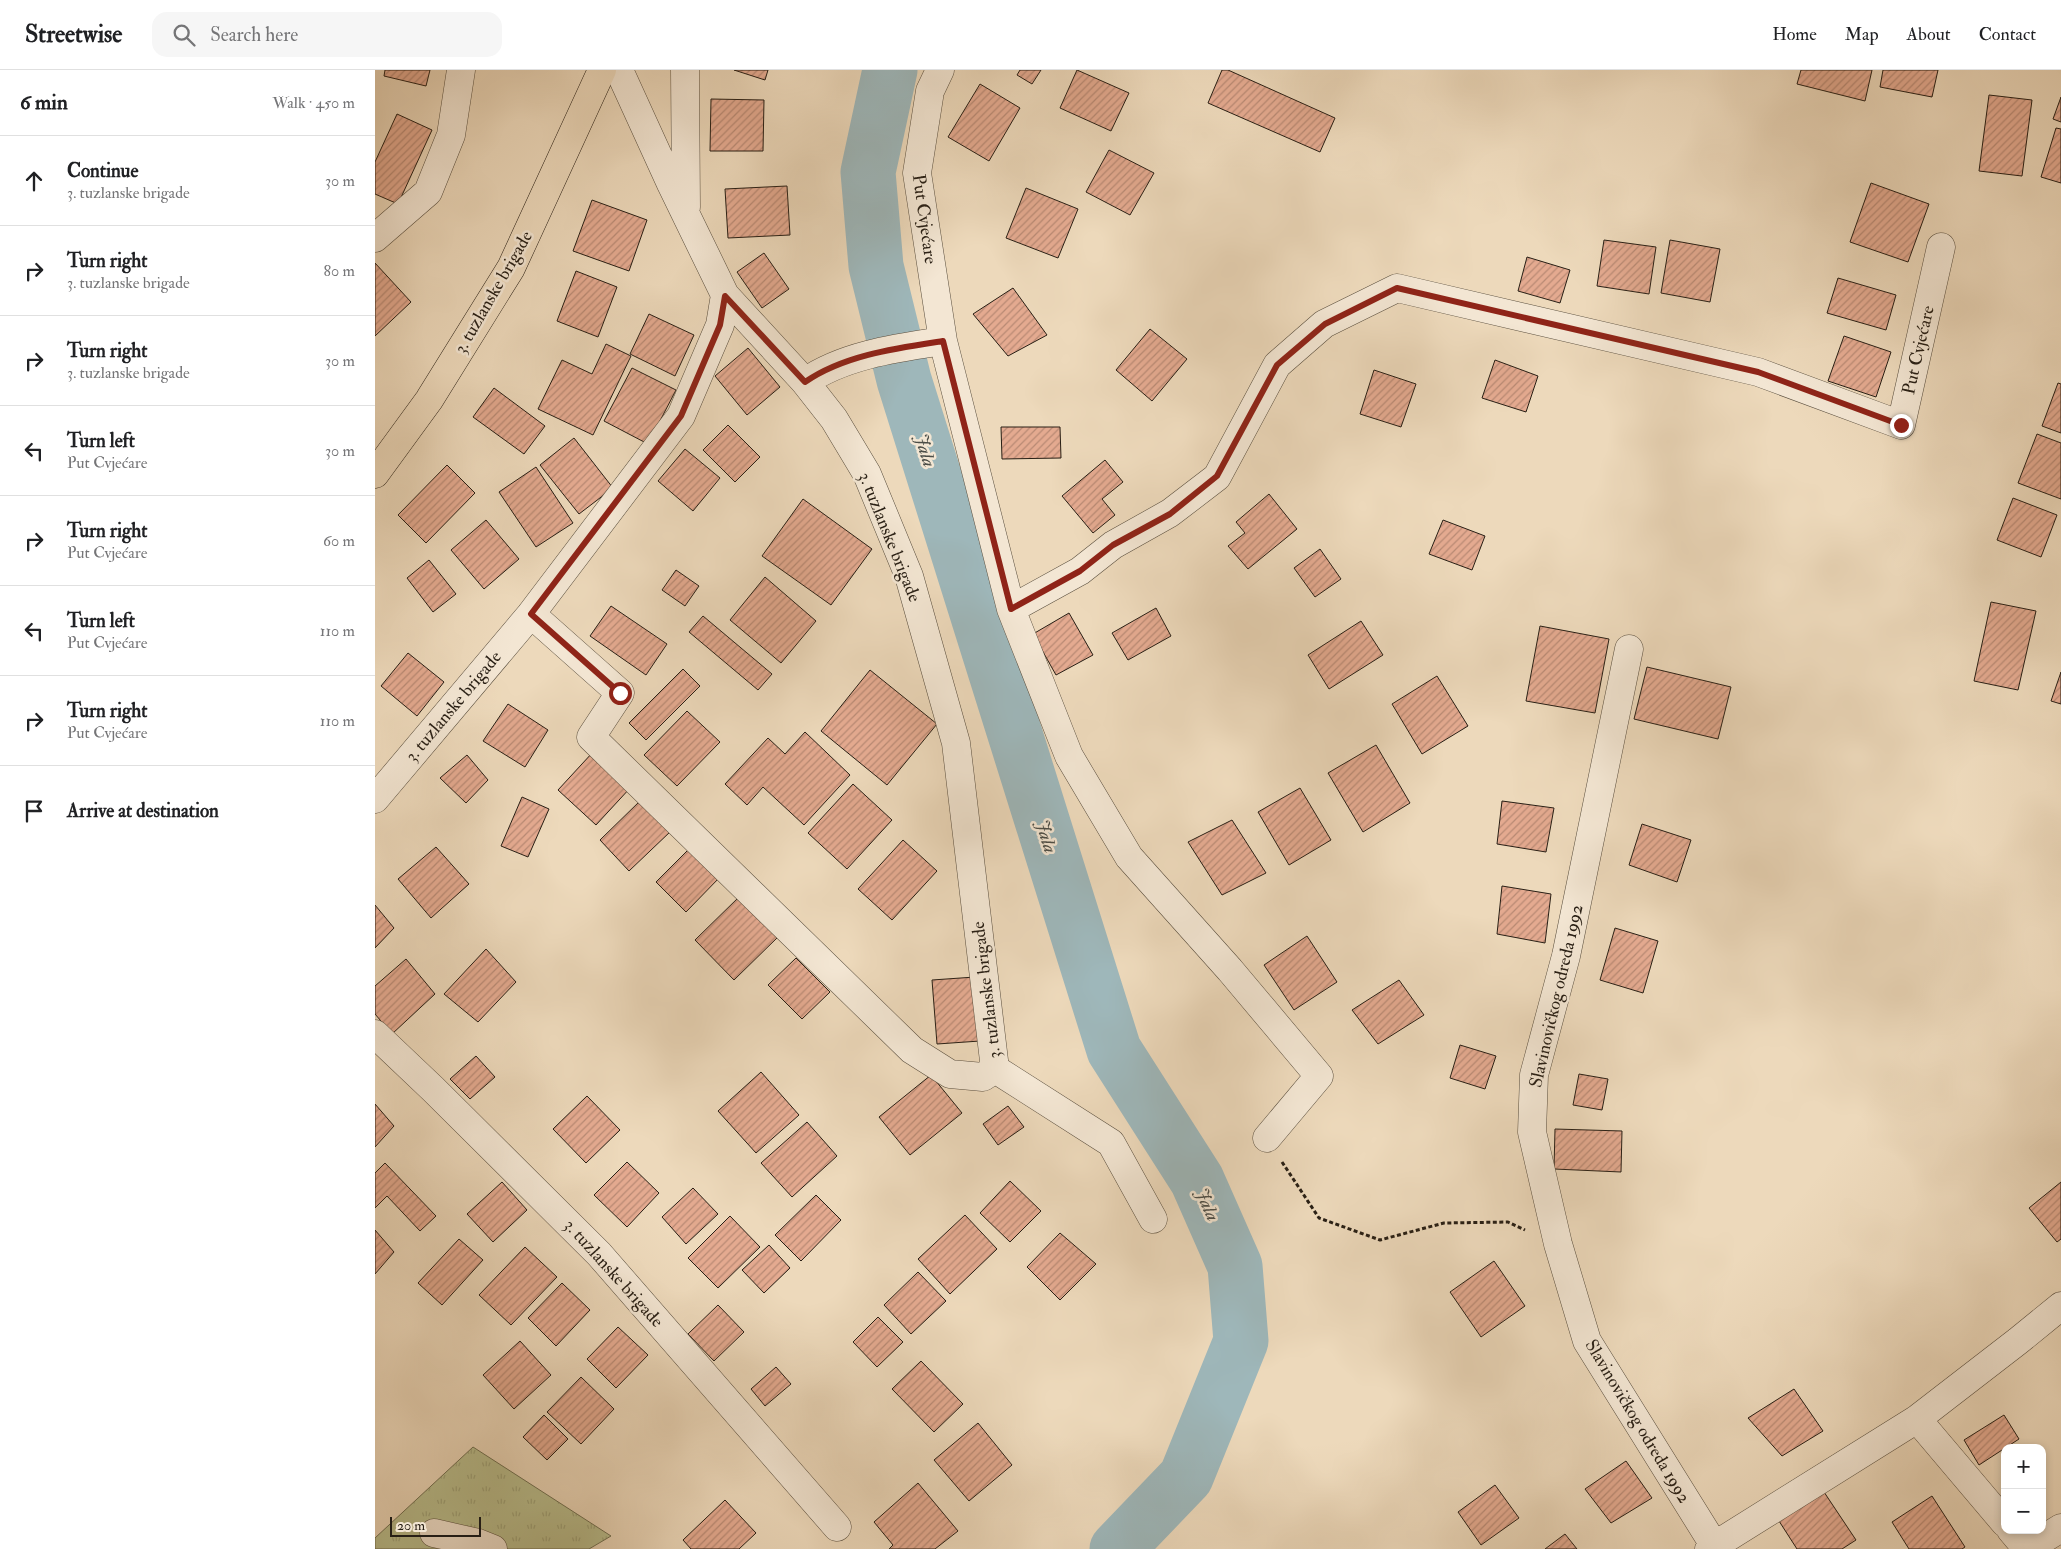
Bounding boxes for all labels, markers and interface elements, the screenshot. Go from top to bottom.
search box [152,12,502,57]
text: Streetwise [25,19,122,50]
icon: search [170,21,198,49]
text: Search here [210,23,298,47]
text: Home [1772,23,1817,46]
text: Map [1845,23,1879,46]
text: About [1907,23,1951,46]
text: Contact [1979,23,2036,46]
text: 6 min [20,89,68,116]
text: Walk · 450 m [272,93,355,113]
text: Continue [67,159,138,183]
icon: ahead [20,167,48,195]
text: 30 m [325,171,355,191]
street label: Put Cvjećare [907,173,942,266]
text: 3. tuzlanske brigade [67,183,190,203]
street label: 3. tuzlanske brigade [449,226,538,358]
text: Turn right [67,249,147,273]
icon: right [20,257,48,285]
text: 80 m [324,261,355,281]
text: 3. tuzlanske brigade [67,273,190,293]
street label: Put Cvjećare [1897,303,1940,397]
text: Turn right [67,339,147,363]
icon: right [20,347,48,375]
text: 30 m [325,351,355,371]
text: 3. tuzlanske brigade [67,363,190,383]
route end [1890,414,1913,437]
text: Turn left [67,429,135,453]
water label: Jala [909,431,942,470]
icon: left [20,437,48,465]
text: 30 m [325,441,355,461]
text: Put Cvjećare [67,453,147,473]
street label: 3. tuzlanske brigade [853,469,926,606]
text: Turn right [67,519,147,543]
icon: right [20,527,48,555]
text: 60 m [323,531,355,551]
text: Put Cvjećare [67,543,147,563]
text: Turn left [67,609,135,633]
icon: left [20,617,48,645]
text: 110 m [320,621,355,641]
text: Put Cvjećare [67,633,147,653]
street label: 3. tuzlanske brigade [400,646,507,767]
route start [609,682,632,705]
text: Turn right [67,699,147,723]
icon: right [20,707,48,735]
text: 110 m [320,711,355,731]
text: Put Cvjećare [67,723,147,743]
icon: arrive [20,797,48,825]
text: Arrive at destination [67,799,219,823]
water label: Jala [1030,817,1063,856]
street label: Slavinovičkog odreda 1992 [1524,902,1589,1090]
street label: 3. tuzlanske brigade [967,920,1006,1060]
water label: Jala [1189,1184,1225,1225]
street label: 3. tuzlanske brigade [559,1214,669,1333]
street label: Slavinovičkog odreda 1992 [1580,1335,1696,1507]
map controls [2001,1444,2046,1534]
button: + [2001,1444,2046,1489]
button: − [2001,1489,2046,1534]
scale bar [390,1514,481,1537]
text: 20 m [397,1517,425,1534]

